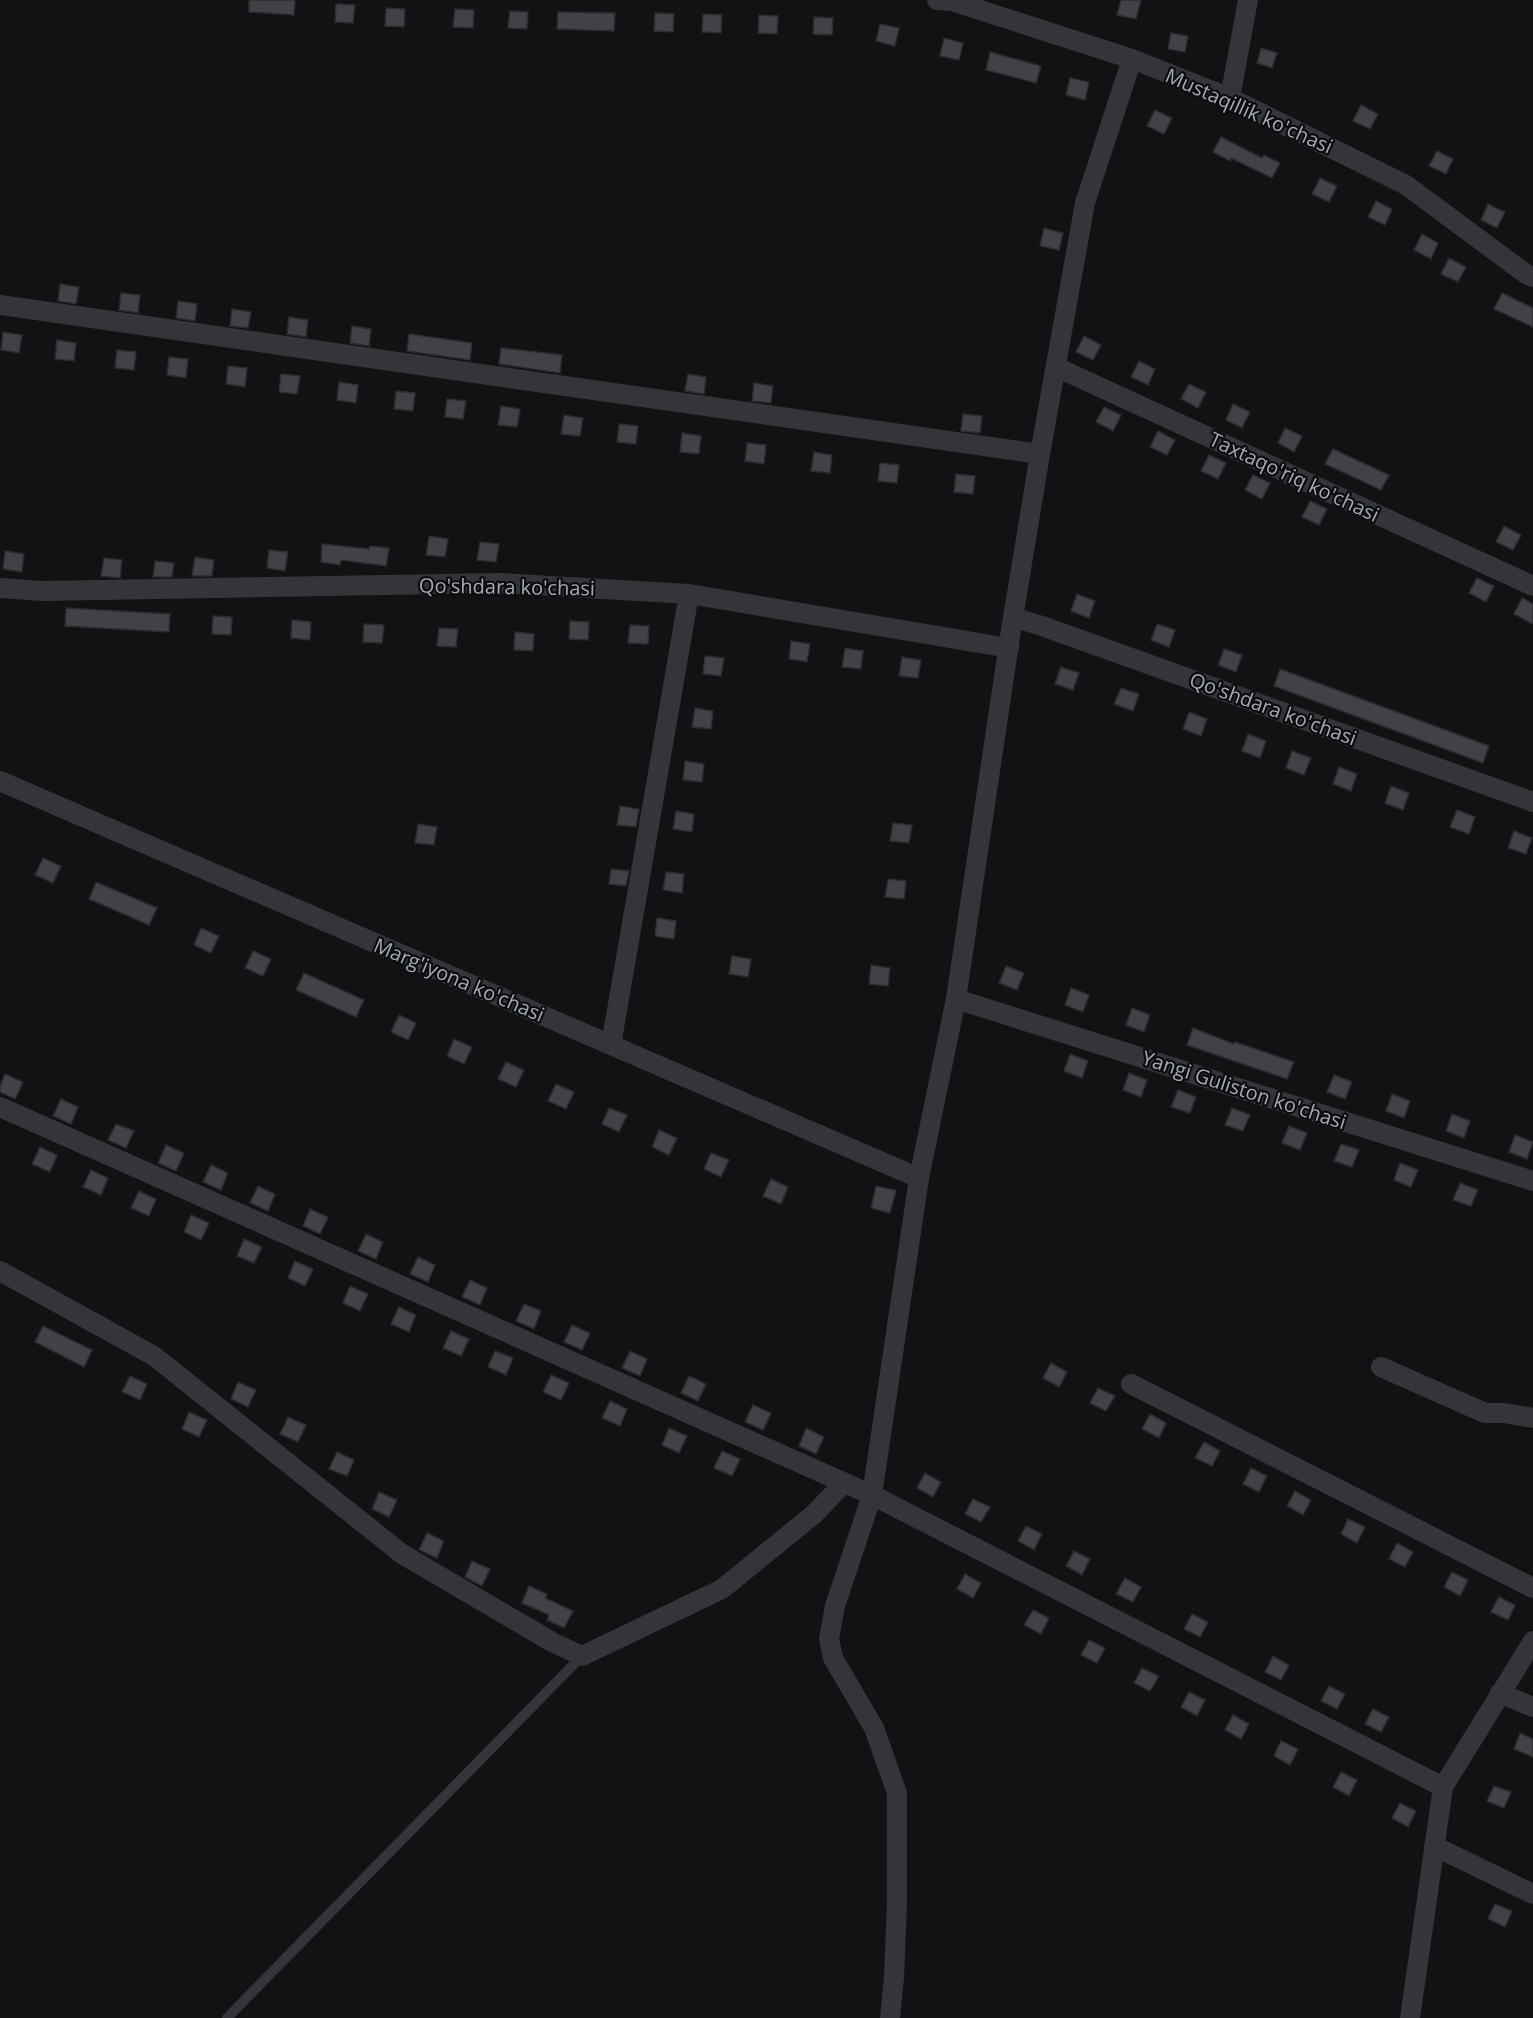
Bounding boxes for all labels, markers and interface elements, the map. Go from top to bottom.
street label: Mustaqillik ko'chasi [1161,61,1337,160]
street label: Taxtaqo'riq ko'chasi [1205,425,1384,528]
street label: Qo'shdara ko'chasi [419,571,595,602]
street label: Qo'shdara ko'chasi [1186,666,1361,751]
street label: Marg'iyona ko'chasi [370,931,549,1028]
street label: Yangi Guliston ko'chasi [1139,1044,1350,1135]

